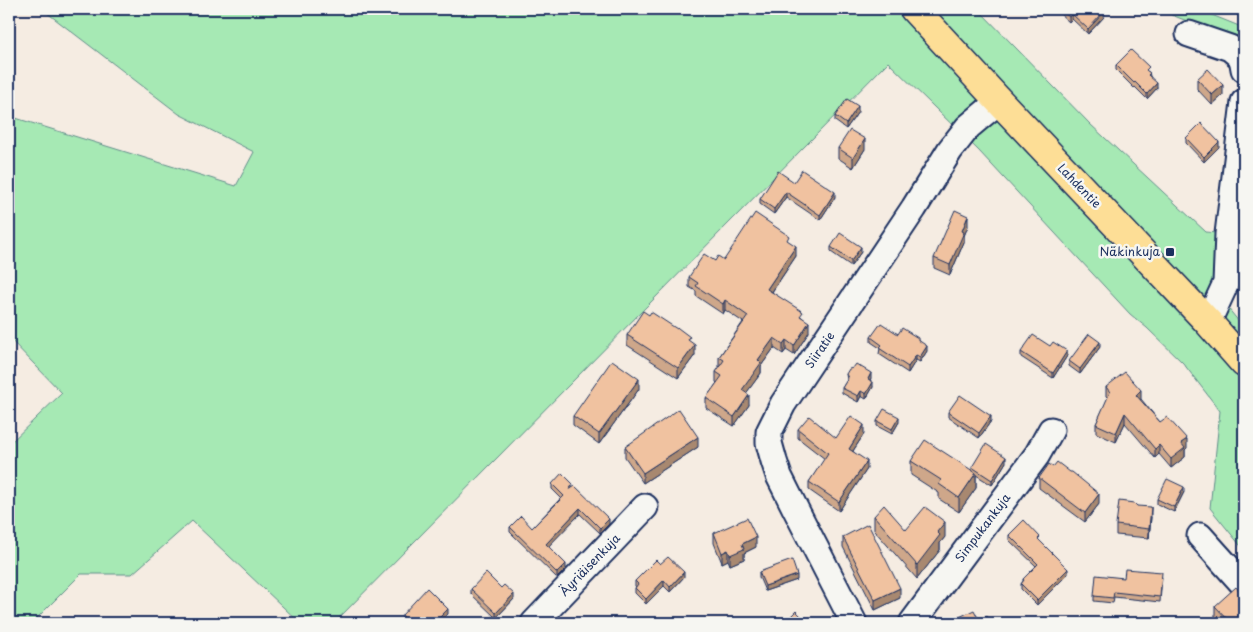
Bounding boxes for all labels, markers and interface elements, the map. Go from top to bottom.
street label: Lahdentie [1054,159,1106,212]
place label: Näkinkuja [1100,242,1161,260]
marker: Näkinkuja [1164,246,1176,258]
street label: Siiratie [800,327,838,371]
street label: Simpukankuja [950,489,1014,566]
street label: Äyriäisenkuja [555,529,624,600]

